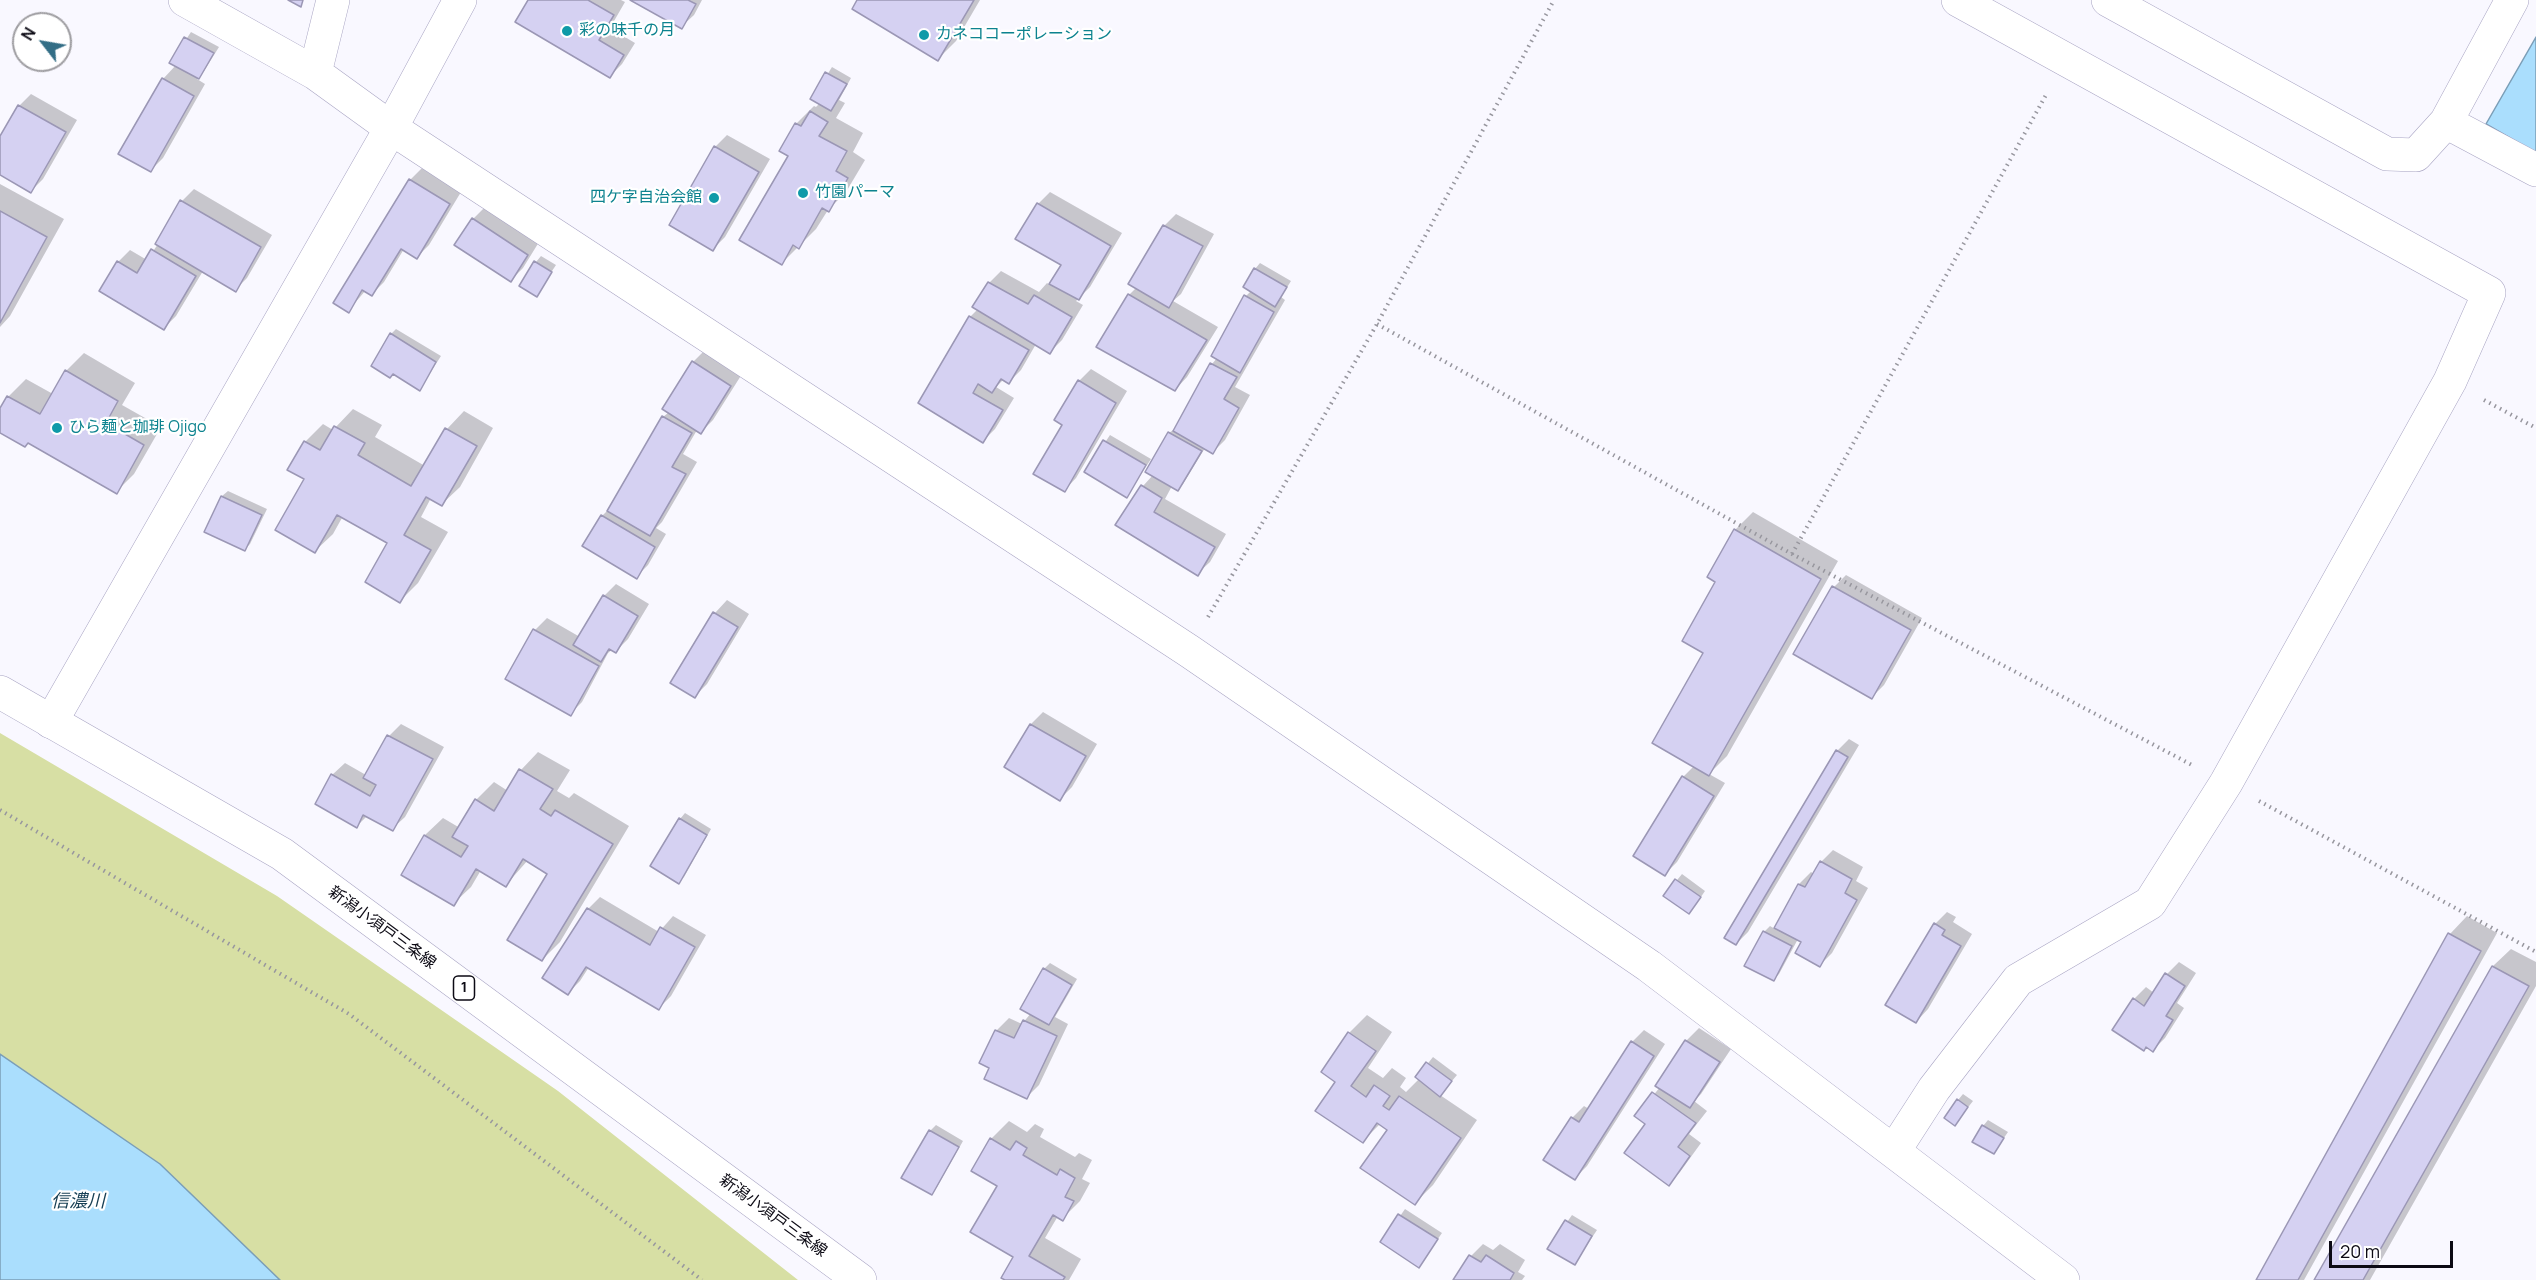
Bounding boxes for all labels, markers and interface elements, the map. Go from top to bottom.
north arrow [12,12,72,72]
place label: 彩の味千の月 [579,21,675,41]
text: N [16,23,41,44]
marker: 彩の味千の月 [560,24,574,38]
place label: カネココーポレーション [936,25,1112,45]
marker: カネココーポレーション [917,28,931,42]
place label: 竹園パーマ [815,183,895,203]
marker: 竹園パーマ [796,186,810,200]
place label: 四ケ字自治会館 [590,188,702,208]
marker: 四ケ字自治会館 [707,191,721,205]
place label: ひら麺と珈琲 Ojigo [69,418,206,438]
marker: ひら麺と珈琲 Ojigo [50,421,64,435]
street label: 新潟小須戸三条線 [325,883,439,973]
road number: 1 [454,976,474,1000]
street label: 新潟小須戸三条線 [716,1171,830,1261]
water label: 信濃川 [51,1191,105,1213]
scale bar [2332,1229,2456,1267]
text: 20 m [2340,1239,2380,1263]

